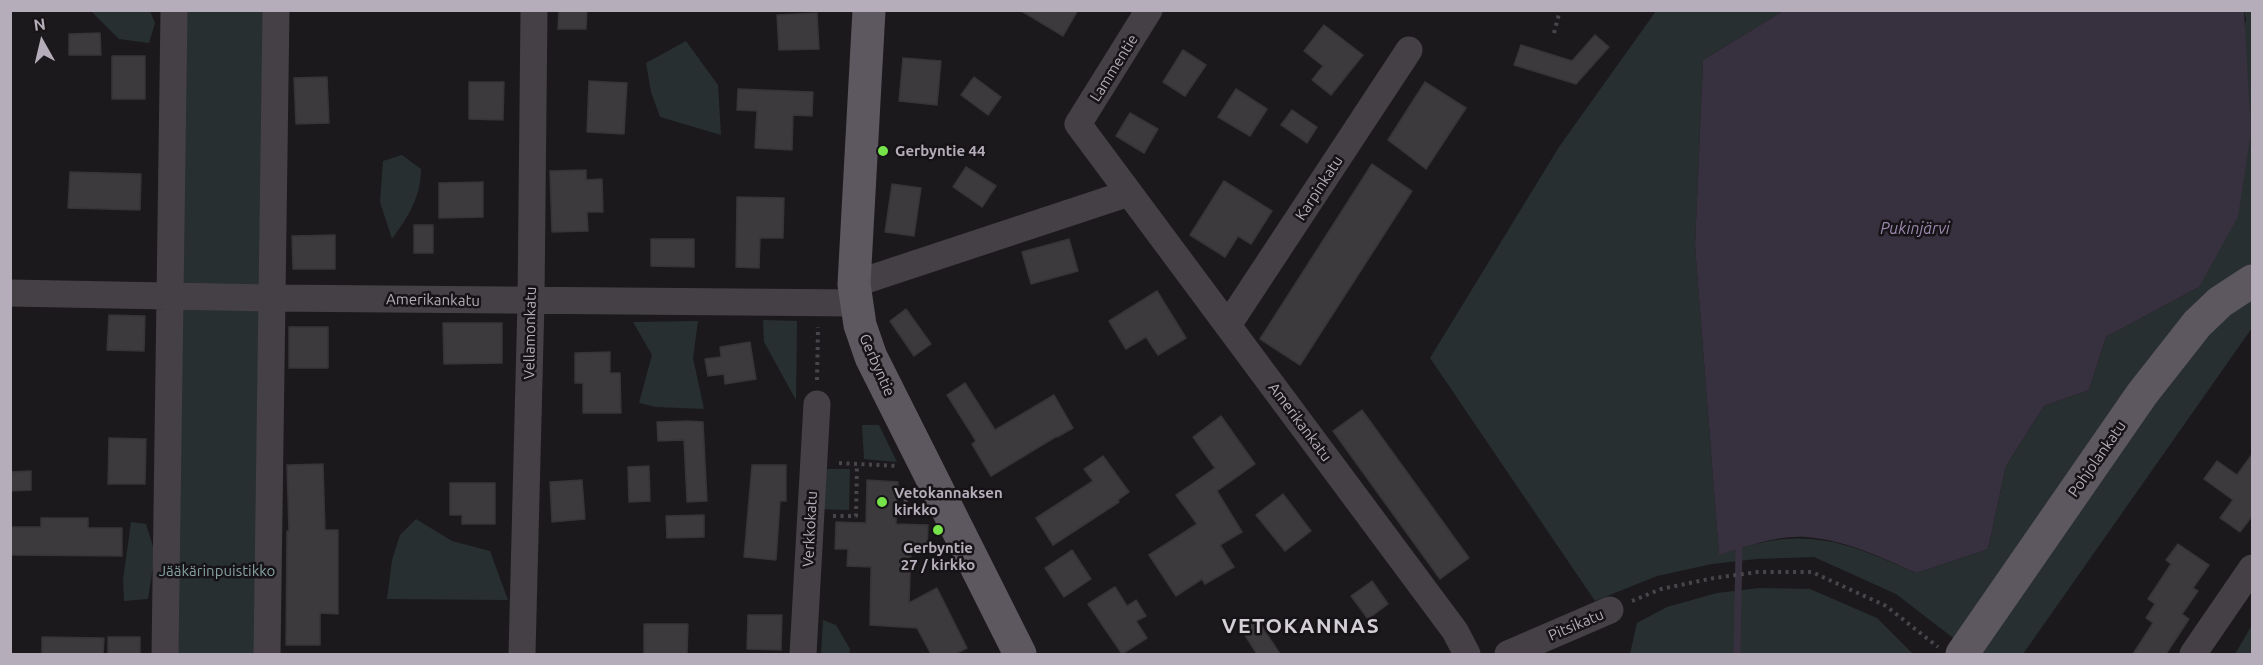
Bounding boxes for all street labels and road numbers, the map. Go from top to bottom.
street label: Lammentie [1086,31,1142,105]
street label: Karpinkatu [1292,152,1346,224]
street label: Vellamonkatu [520,286,540,380]
street label: Amerikankatu [386,290,480,310]
street label: Gerbyntie [855,331,899,399]
street label: Amerikankatu [1265,379,1335,465]
street label: Pohjolankatu [2064,418,2130,500]
street label: Verkkokatu [799,490,821,568]
street label: Pitsikatu [1546,605,1606,645]

